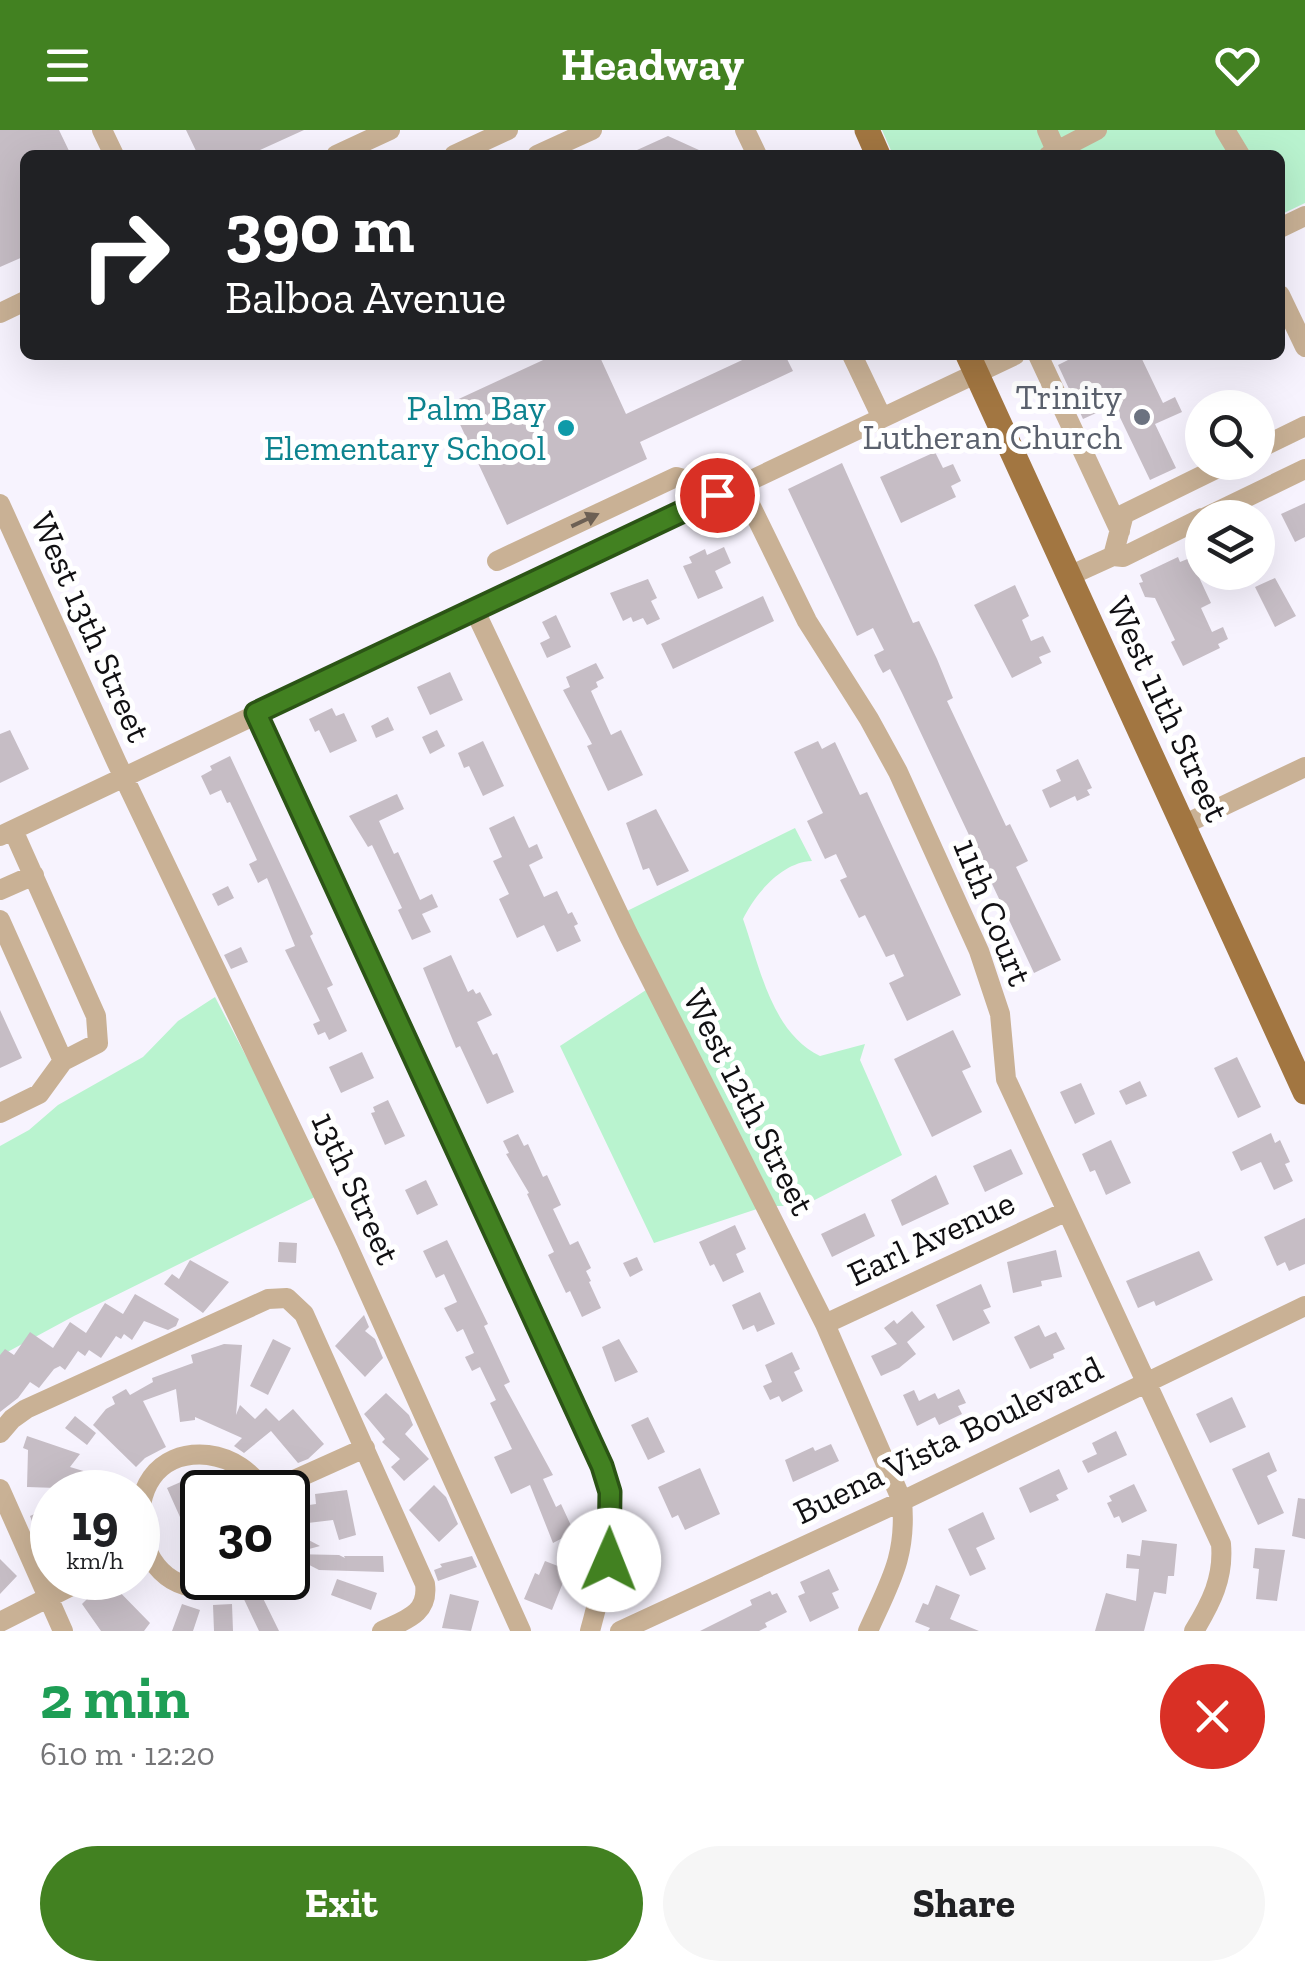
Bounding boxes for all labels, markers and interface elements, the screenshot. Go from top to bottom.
icon: menu [40,38,95,93]
text: Headway [561,38,744,92]
icon: heart [1210,38,1265,93]
text: 390 m [225,186,415,270]
icon: right [60,190,190,320]
text: Balboa Avenue [225,271,506,325]
place label: Trinity Lutheran Church [863,376,1122,458]
place label: Palm Bay Elementary School [264,387,546,469]
map controls [1185,390,1275,590]
button: search [1185,390,1275,480]
marker: Trinity Lutheran Church [1131,406,1153,428]
marker: Palm Bay Elementary School [555,417,577,439]
pin [675,453,760,538]
icon: arrive [690,468,745,523]
button: layers [1185,500,1275,590]
street label: West 13th Street [22,506,160,748]
one-way arrow [571,511,600,528]
street label: West 11th Street [1098,590,1238,828]
street label: 11th Court [944,832,1042,992]
street label: West 12th Street [674,982,824,1222]
street label: 13th Street [303,1105,409,1271]
street label: Earl Avenue [841,1181,1021,1295]
street label: Buena Vista Boulevard [787,1347,1109,1533]
speed limit sign: 30 [180,1470,310,1600]
text: 19 [72,1493,118,1553]
position arrow [557,1508,661,1612]
text: km/h [66,1545,124,1575]
text: 2 min [40,1661,190,1733]
button: close [1160,1664,1265,1769]
text: 610 m · 12:20 [40,1735,215,1773]
button: Exit [40,1846,643,1961]
button: Share [663,1846,1265,1961]

